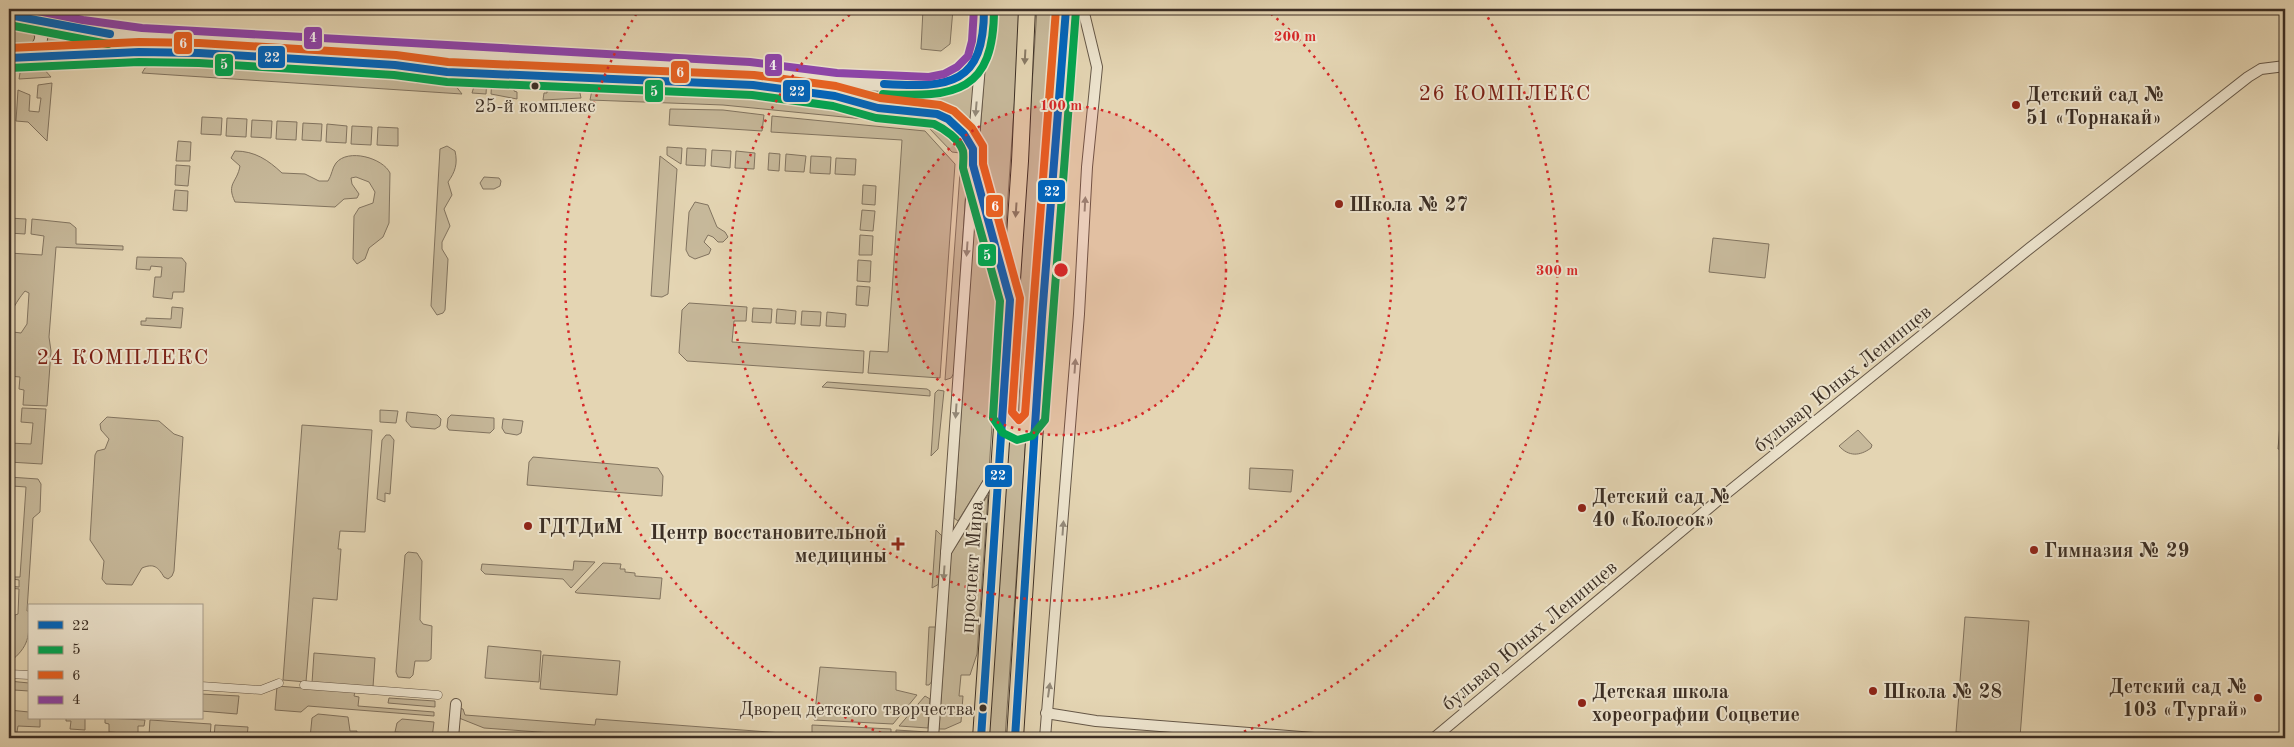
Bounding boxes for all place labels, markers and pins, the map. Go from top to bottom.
marker: 25-й комплекс [530,81,540,91]
place label: Детский сад № 51 «Торнакай» [2026,86,2165,129]
place label: 25-й комплекс [474,98,596,117]
marker: Детский сад № 51 «Торнакай» [2010,99,2022,111]
place label: Школа № 27 [1349,196,1468,216]
marker: Школа № 27 [1333,198,1345,210]
centre of rings [1052,261,1070,279]
place label: Детский сад № 40 «Колосок» [1592,488,1731,531]
marker: Детский сад № 40 «Колосок» [1576,502,1588,514]
place label: ГДТДиМ [538,518,623,538]
marker: ГДТДиМ [522,520,534,532]
place label: Центр восстановительной медицины [650,524,887,567]
marker: Центр восстановительной медицины [891,537,905,551]
place label: Гимназия № 29 [2044,542,2189,562]
marker: Гимназия № 29 [2028,544,2040,556]
place label: Детский сад № 103 «Тургай» [2109,678,2248,721]
place label: Детская школа хореографии Соцветие [1592,683,1800,726]
place label: Школа № 28 [1883,683,2002,703]
marker: Школа № 28 [1867,685,1879,697]
marker: Детский сад № 103 «Тургай» [2252,692,2264,704]
marker: Детская школа хореографии Соцветие [1576,697,1588,709]
place label: Дворец детского творчества [739,701,975,720]
marker: Дворец детского творчества [978,703,988,713]

